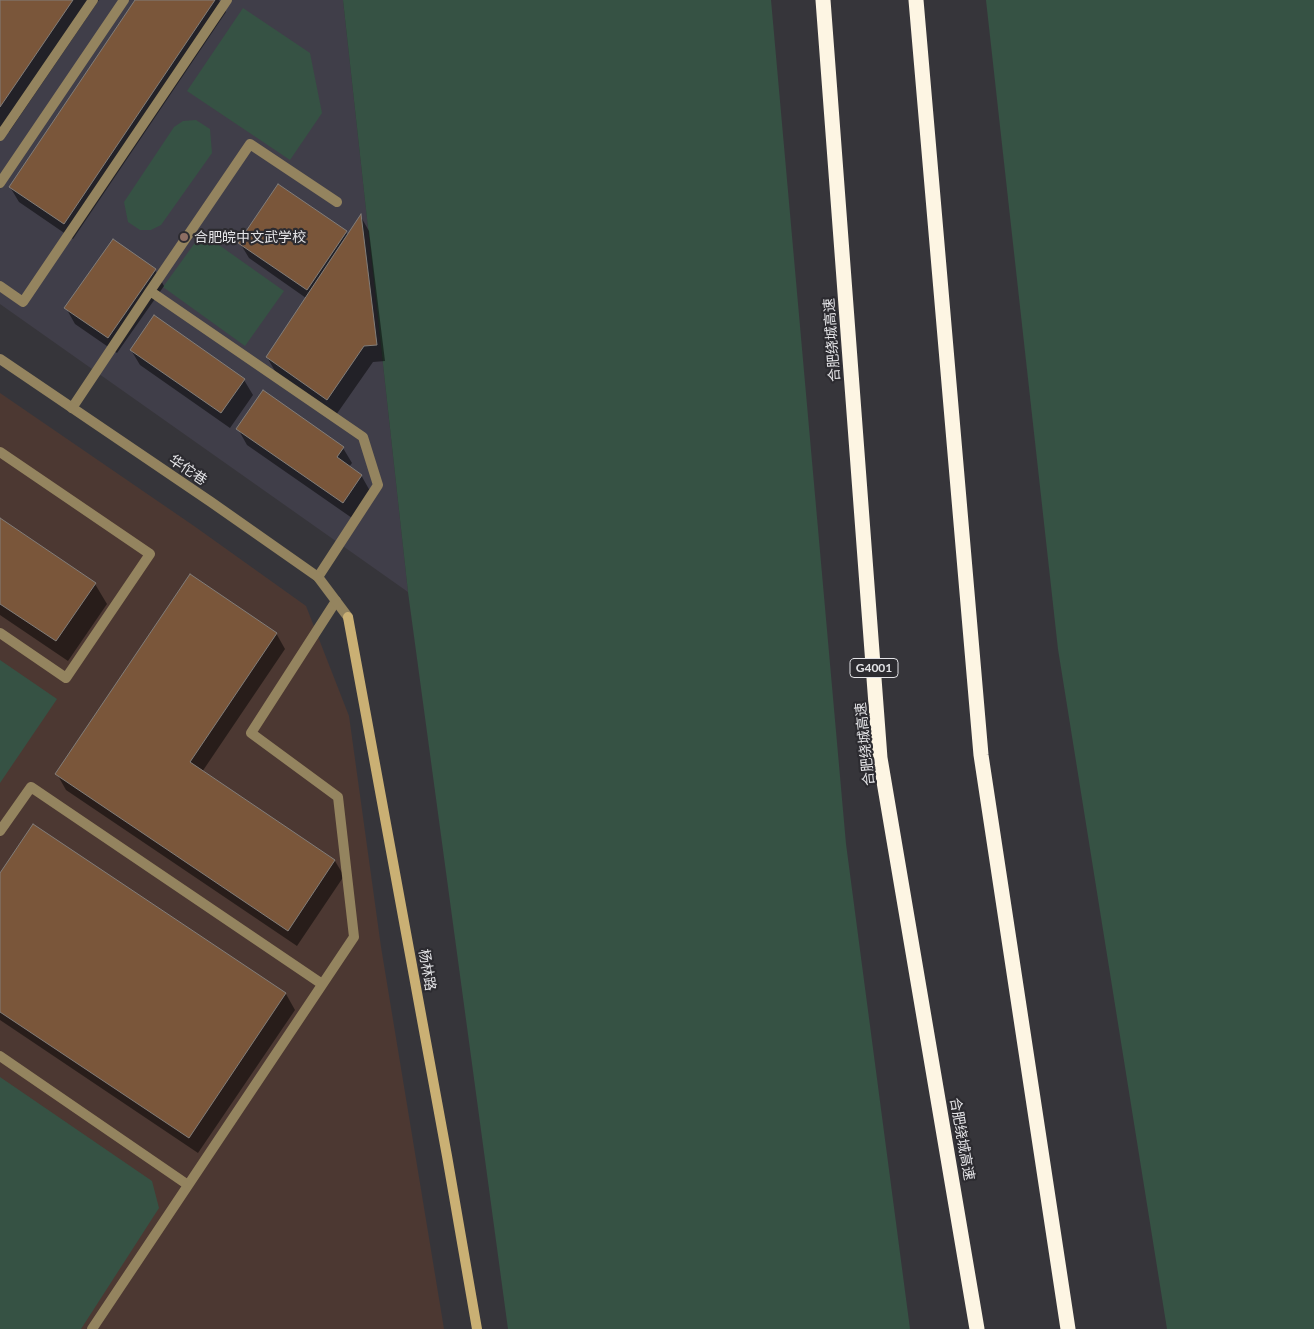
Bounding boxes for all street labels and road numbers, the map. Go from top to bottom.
street label: 合肥绕城高速 [821,298,843,382]
street label: 华佗巷 [166,451,210,489]
road number: G4001 [850,658,898,678]
street label: 合肥绕城高速 [852,701,878,787]
street label: 杨林路 [415,948,439,992]
street label: 合肥绕城高速 [946,1096,978,1182]

